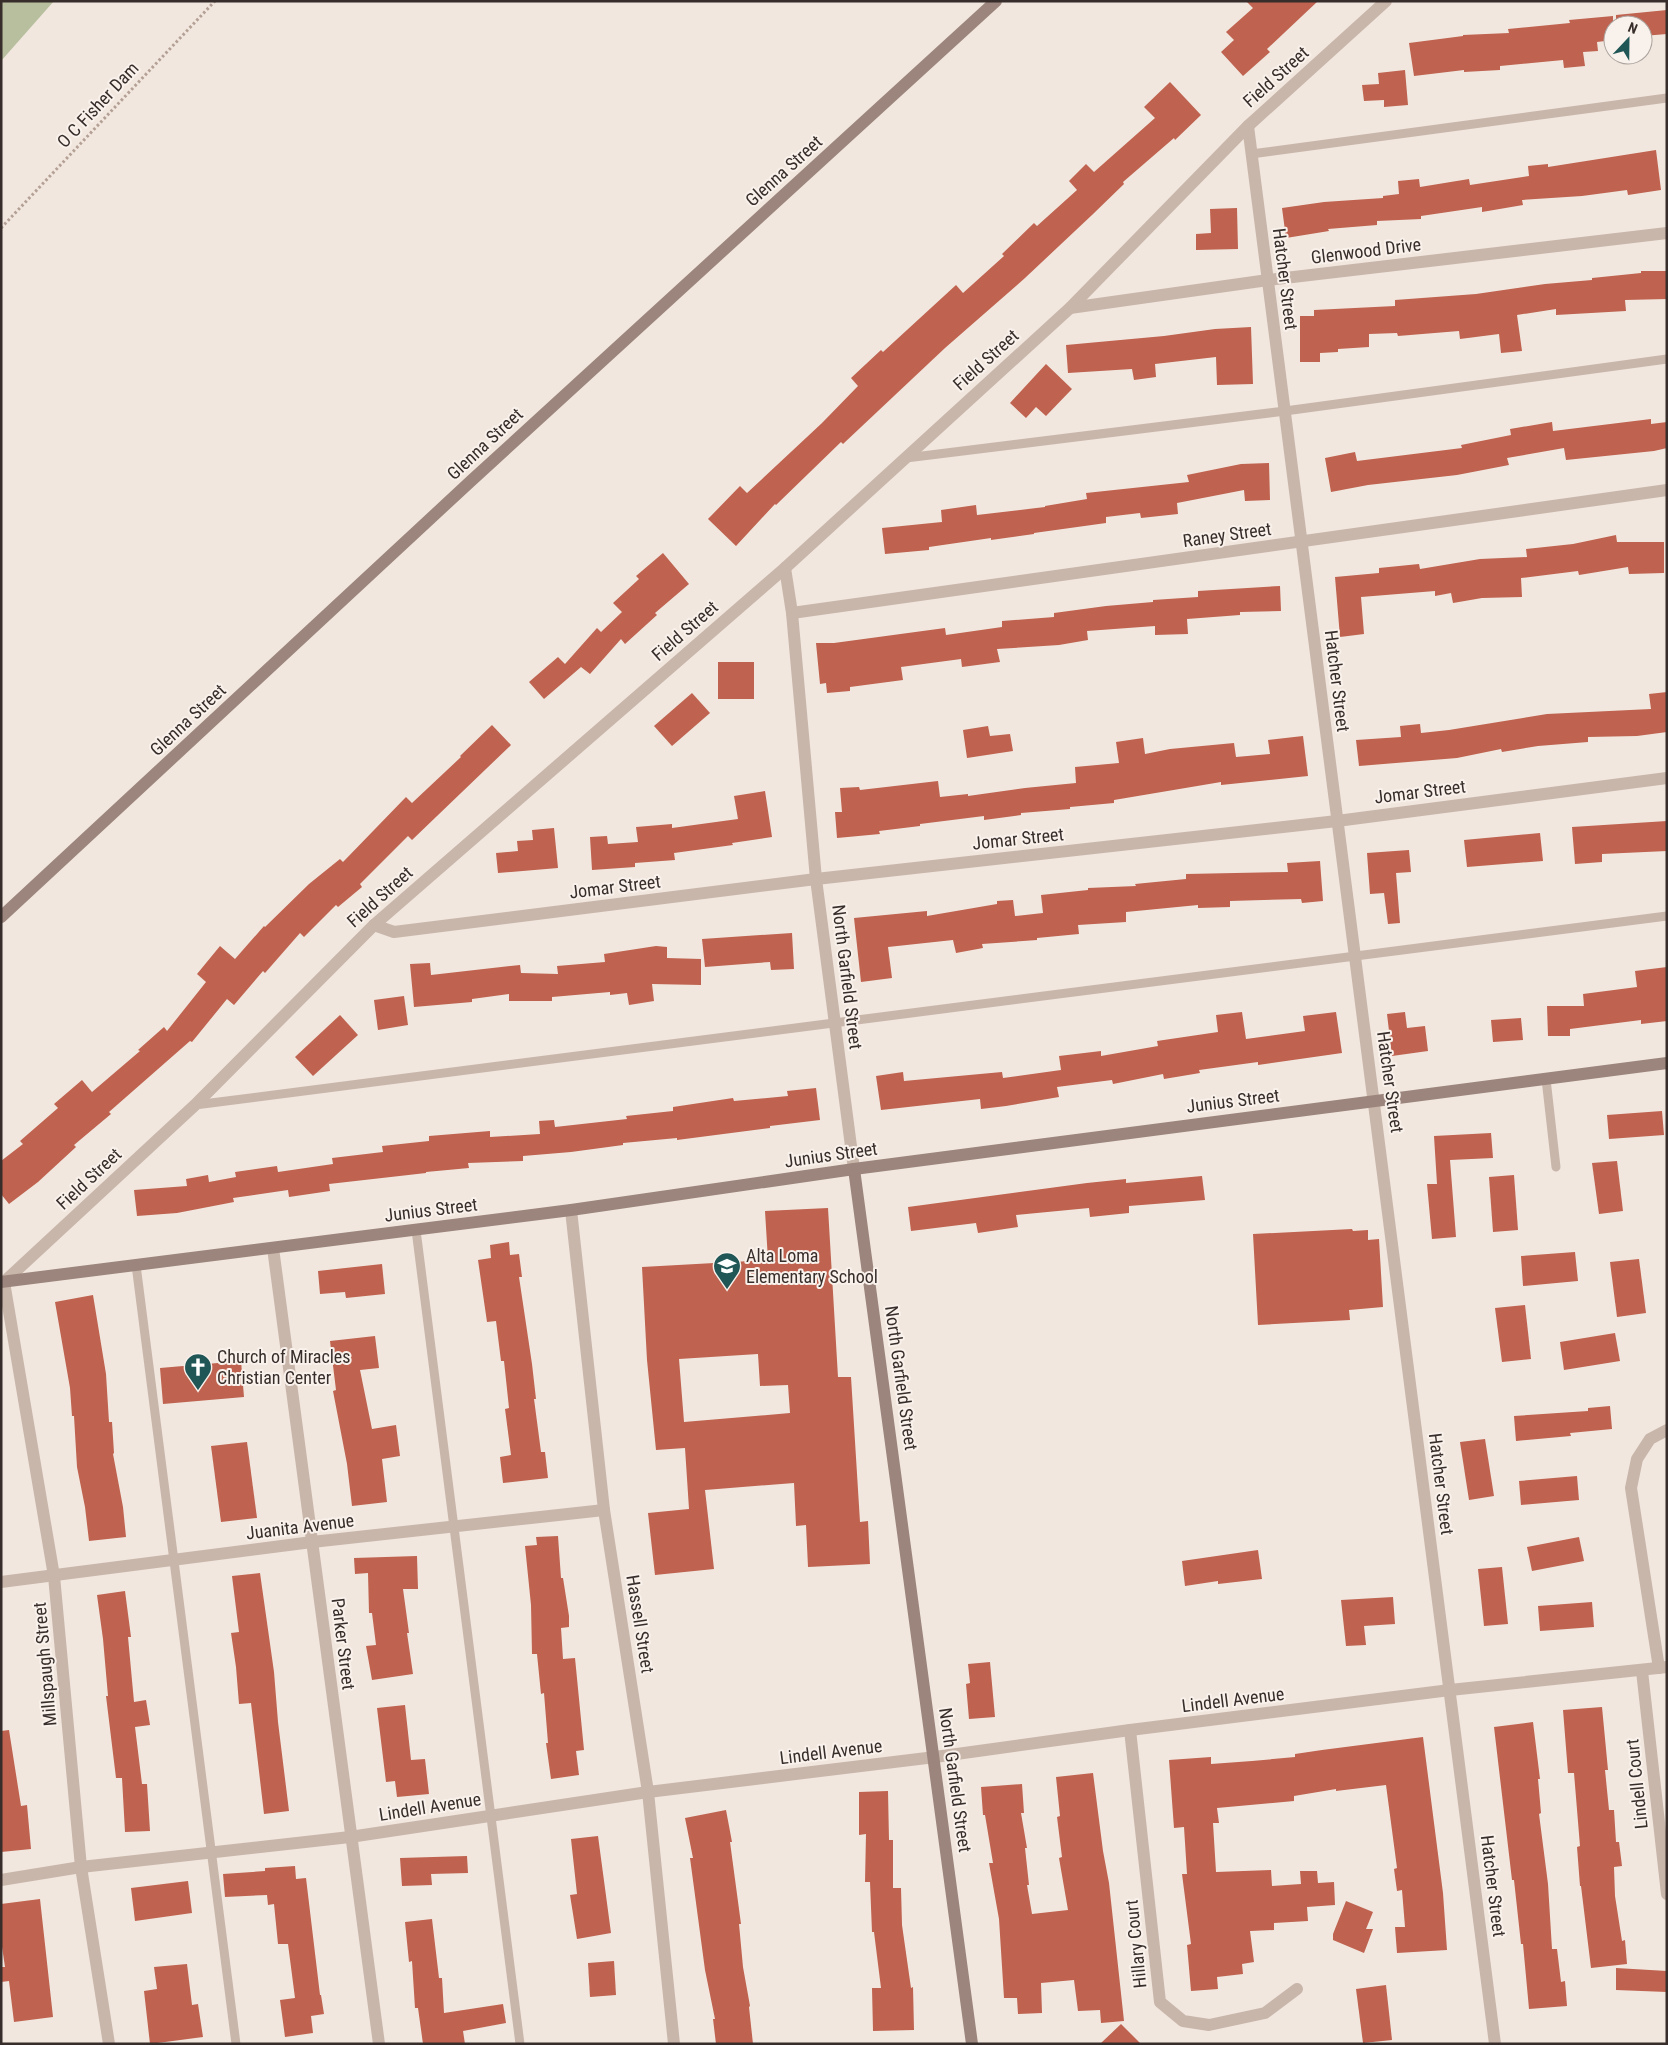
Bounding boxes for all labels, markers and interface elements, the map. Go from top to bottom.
north arrow [1603,15,1653,65]
text: N [1626,19,1640,37]
street label: Field Street [1239,42,1313,111]
street label: O C Fisher Dam [53,57,143,152]
street label: Glenna Street [741,131,826,210]
street label: Hatcher Street [1269,227,1302,331]
street label: Glenwood Drive [1310,233,1422,268]
street label: Field Street [949,325,1023,394]
street label: Glenna Street [443,403,527,484]
street label: Raney Street [1181,518,1272,551]
street label: Field Street [647,596,722,665]
street label: Hatcher Street [1321,629,1354,733]
street label: Glenna Street [146,679,230,760]
street label: Jomar Street [1373,775,1467,808]
street label: Jomar Street [971,823,1065,854]
street label: Field Street [343,862,417,931]
street label: Jomar Street [568,870,662,903]
street label: North Garfield Street [828,903,867,1050]
street label: Hatcher Street [1373,1030,1408,1134]
street label: Junius Street [1185,1084,1281,1117]
street label: Junius Street [783,1138,879,1171]
street label: Field Street [52,1143,125,1214]
street label: Junius Street [383,1193,479,1226]
place label: Alta Loma Elementary School [746,1245,878,1287]
school or university icon: Alta Loma Elementary School [712,1251,742,1290]
street label: North Garfield Street [881,1304,922,1452]
place label: Church of Miracles Christian Center [217,1346,351,1388]
church icon: Church of Miracles Christian Center [183,1352,213,1391]
street label: Hatcher Street [1425,1432,1458,1536]
street label: Juanita Avenue [245,1509,355,1544]
street label: Hassell Street [622,1573,659,1675]
street label: Parker Street [327,1597,360,1691]
street label: Millspaugh Street [29,1601,60,1727]
street label: Lindell Avenue [1181,1683,1285,1716]
street label: North Garfield Street [935,1706,976,1854]
street label: Lindell Avenue [779,1735,883,1768]
street label: Lindell Court [1621,1738,1652,1830]
street label: Lindell Avenue [377,1788,482,1825]
street label: Hatcher Street [1477,1834,1510,1938]
street label: Hillary Court [1120,1899,1151,1989]

